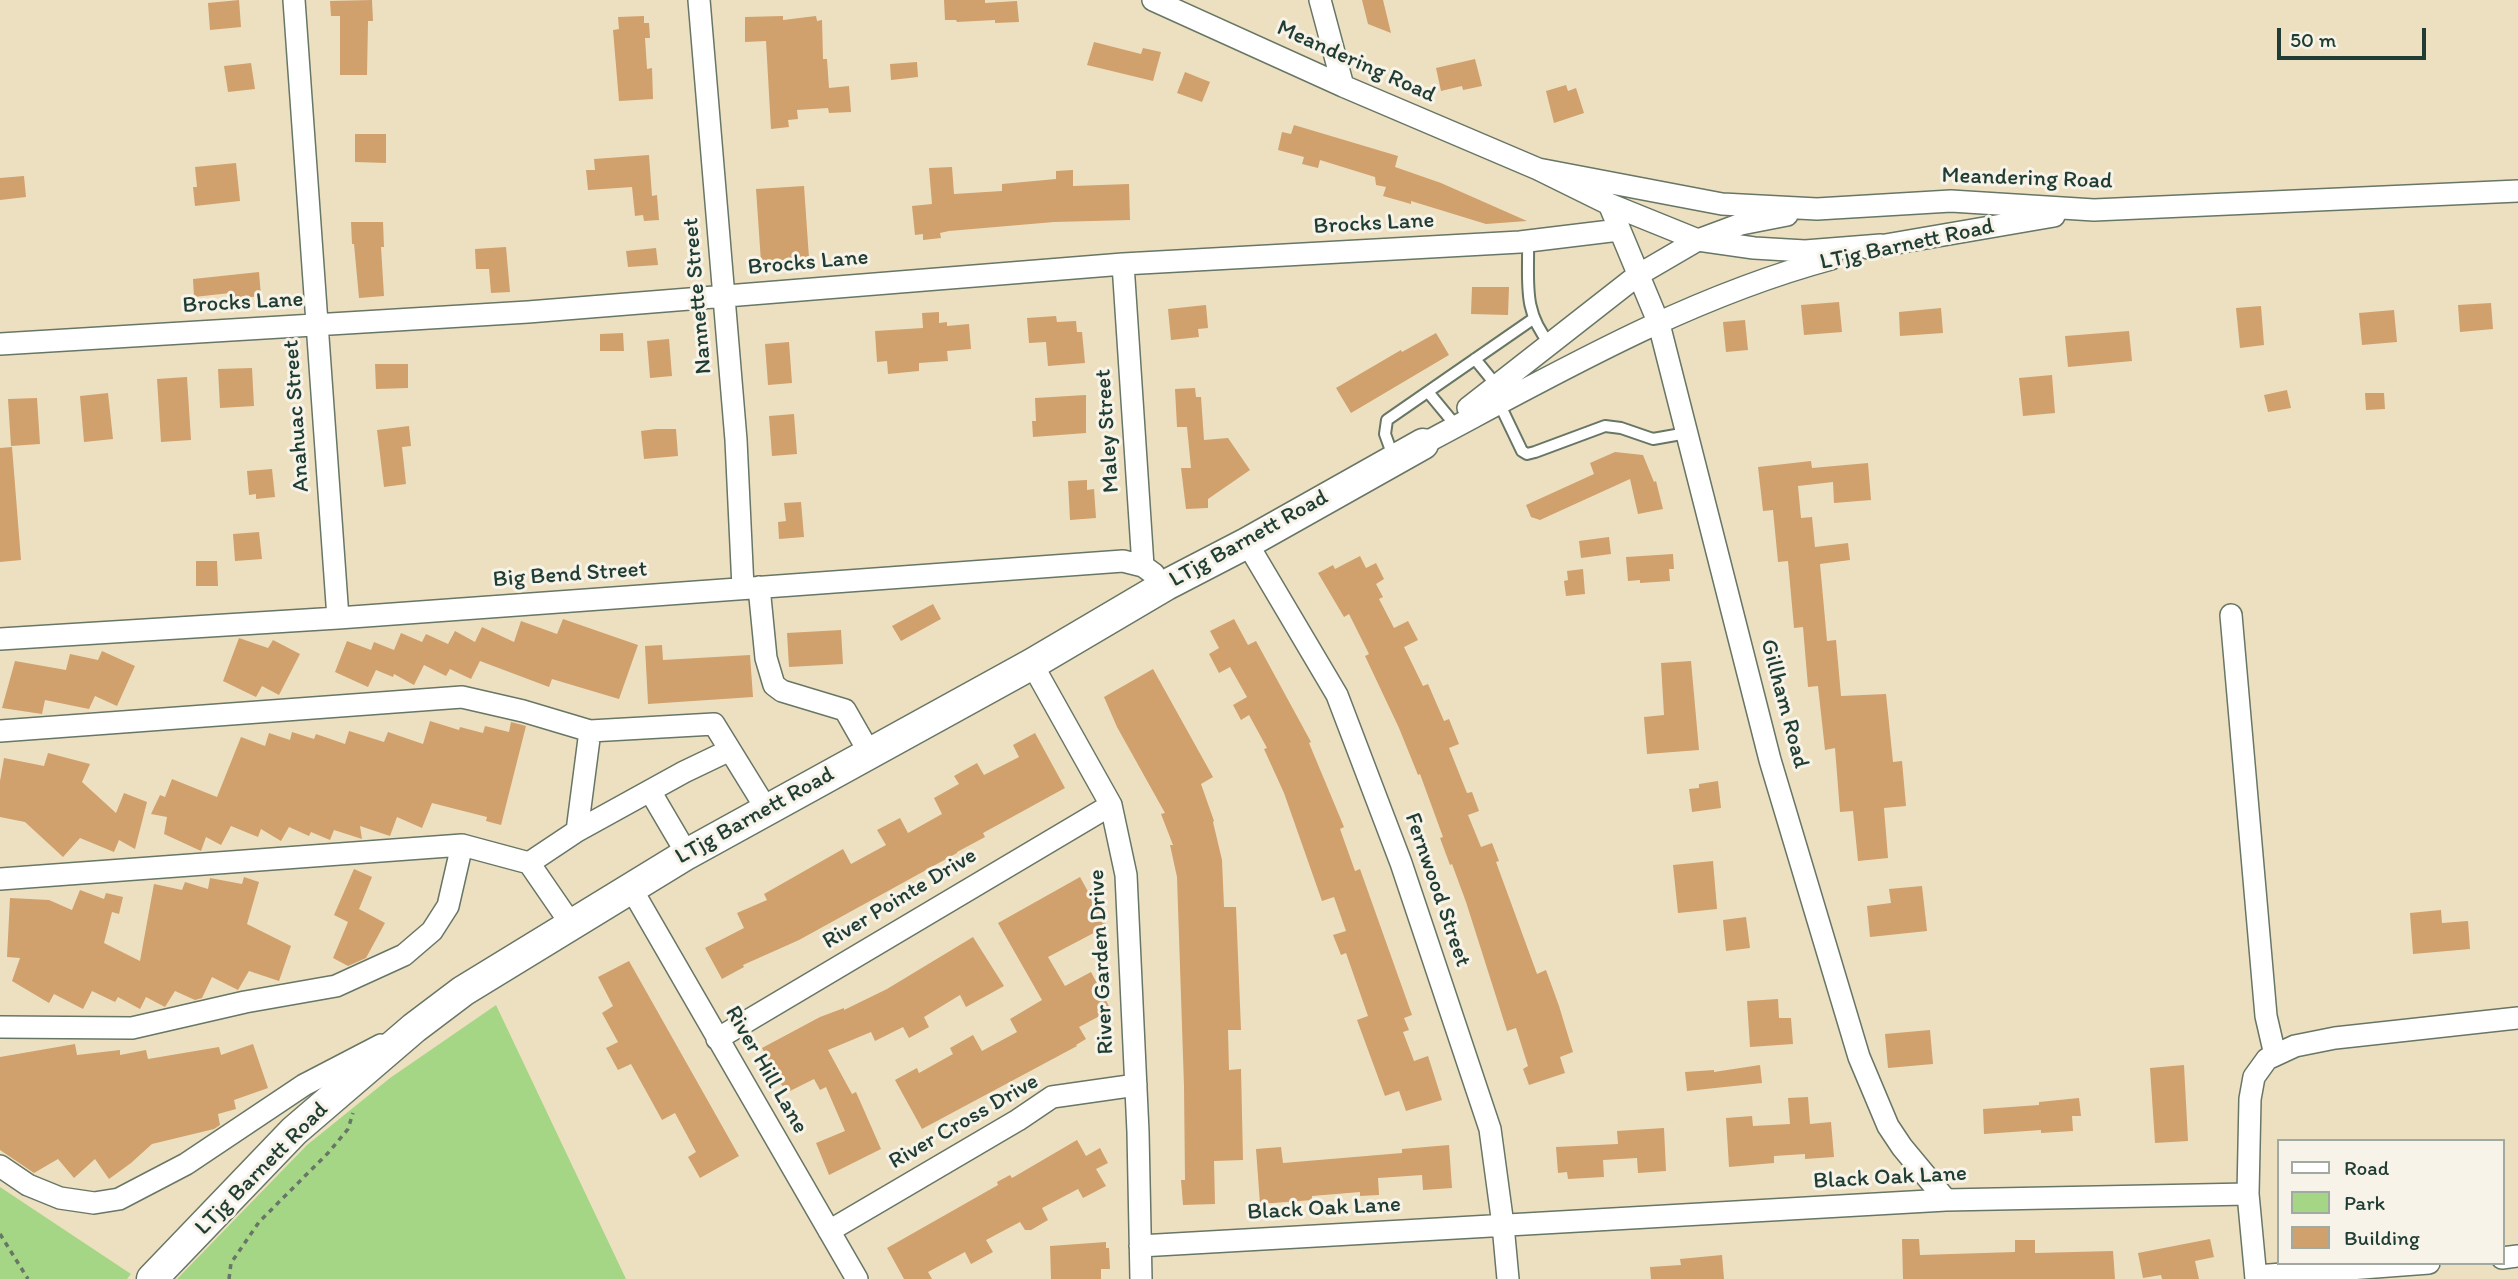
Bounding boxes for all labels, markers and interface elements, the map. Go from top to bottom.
scale bar [2280,14,2429,58]
street label: Meandering Road [1272,15,1440,109]
text: 50 m [2290,27,2336,52]
street label: Meandering Road [1941,162,2113,196]
street label: Brocks Lane [1313,207,1435,241]
street label: LTjg Barnett Road [1817,213,1997,277]
street label: Nannette Street [677,217,719,375]
street label: Brocks Lane [747,244,869,282]
street label: Brocks Lane [182,286,304,320]
street label: Anahuac Street [278,339,316,493]
street label: Maley Street [1090,368,1126,494]
street label: LTjg Barnett Road [1165,484,1333,594]
street label: Big Bend Street [492,556,648,594]
street label: Gillham Road [1754,636,1814,772]
street label: LTjg Barnett Road [671,761,839,871]
street label: Fernwood Street [1398,809,1476,971]
street label: River Pointe Drive [818,842,982,956]
street label: River Garden Drive [1083,869,1121,1055]
street label: River Hill Lane [718,1001,814,1139]
street label: River Cross Drive [884,1068,1044,1176]
street label: LTjg Barnett Road [190,1097,334,1241]
legend [2276,1139,2504,1265]
text: Road [2344,1155,2389,1180]
street label: Black Oak Lane [1812,1160,1968,1196]
text: Park [2344,1190,2385,1215]
street label: Black Oak Lane [1246,1191,1402,1227]
text: Building [2344,1225,2420,1250]

